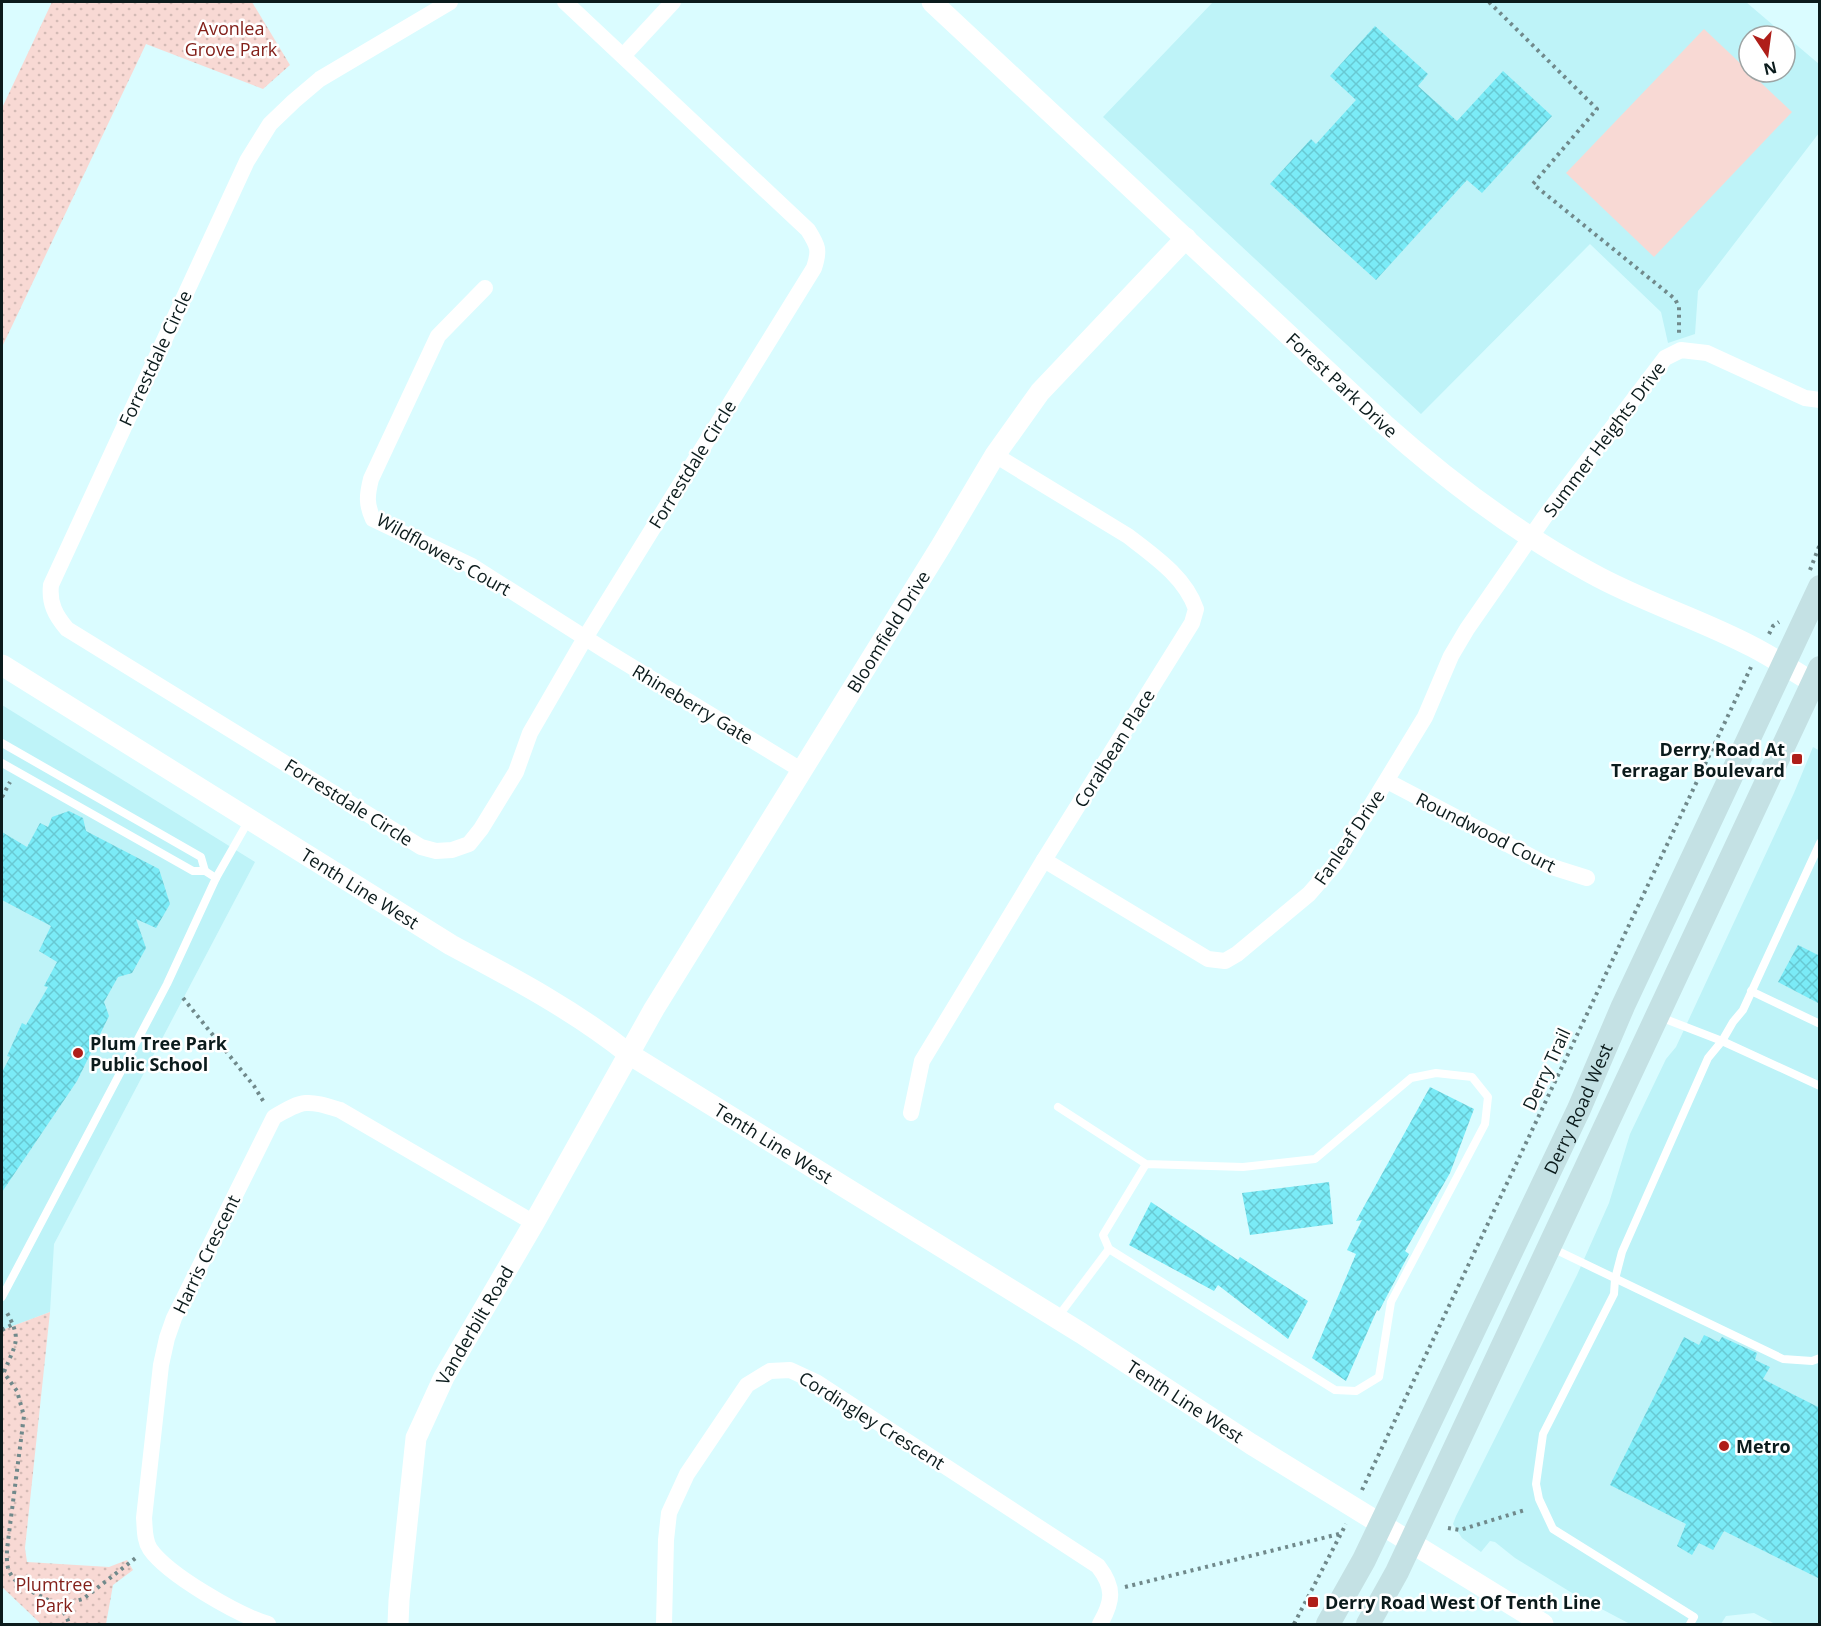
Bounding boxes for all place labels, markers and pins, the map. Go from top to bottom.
place label: Derry Road At Terragar Boulevard [1611,737,1785,782]
marker: Derry Road At Terragar Boulevard [1790,752,1804,766]
place label: Plum Tree Park Public School [90,1031,228,1076]
marker: Plum Tree Park Public School [71,1046,85,1060]
place label: Metro [1736,1434,1791,1458]
marker: Metro [1717,1439,1731,1453]
place label: Derry Road West Of Tenth Line [1325,1590,1601,1614]
marker: Derry Road West Of Tenth Line [1306,1595,1320,1609]

